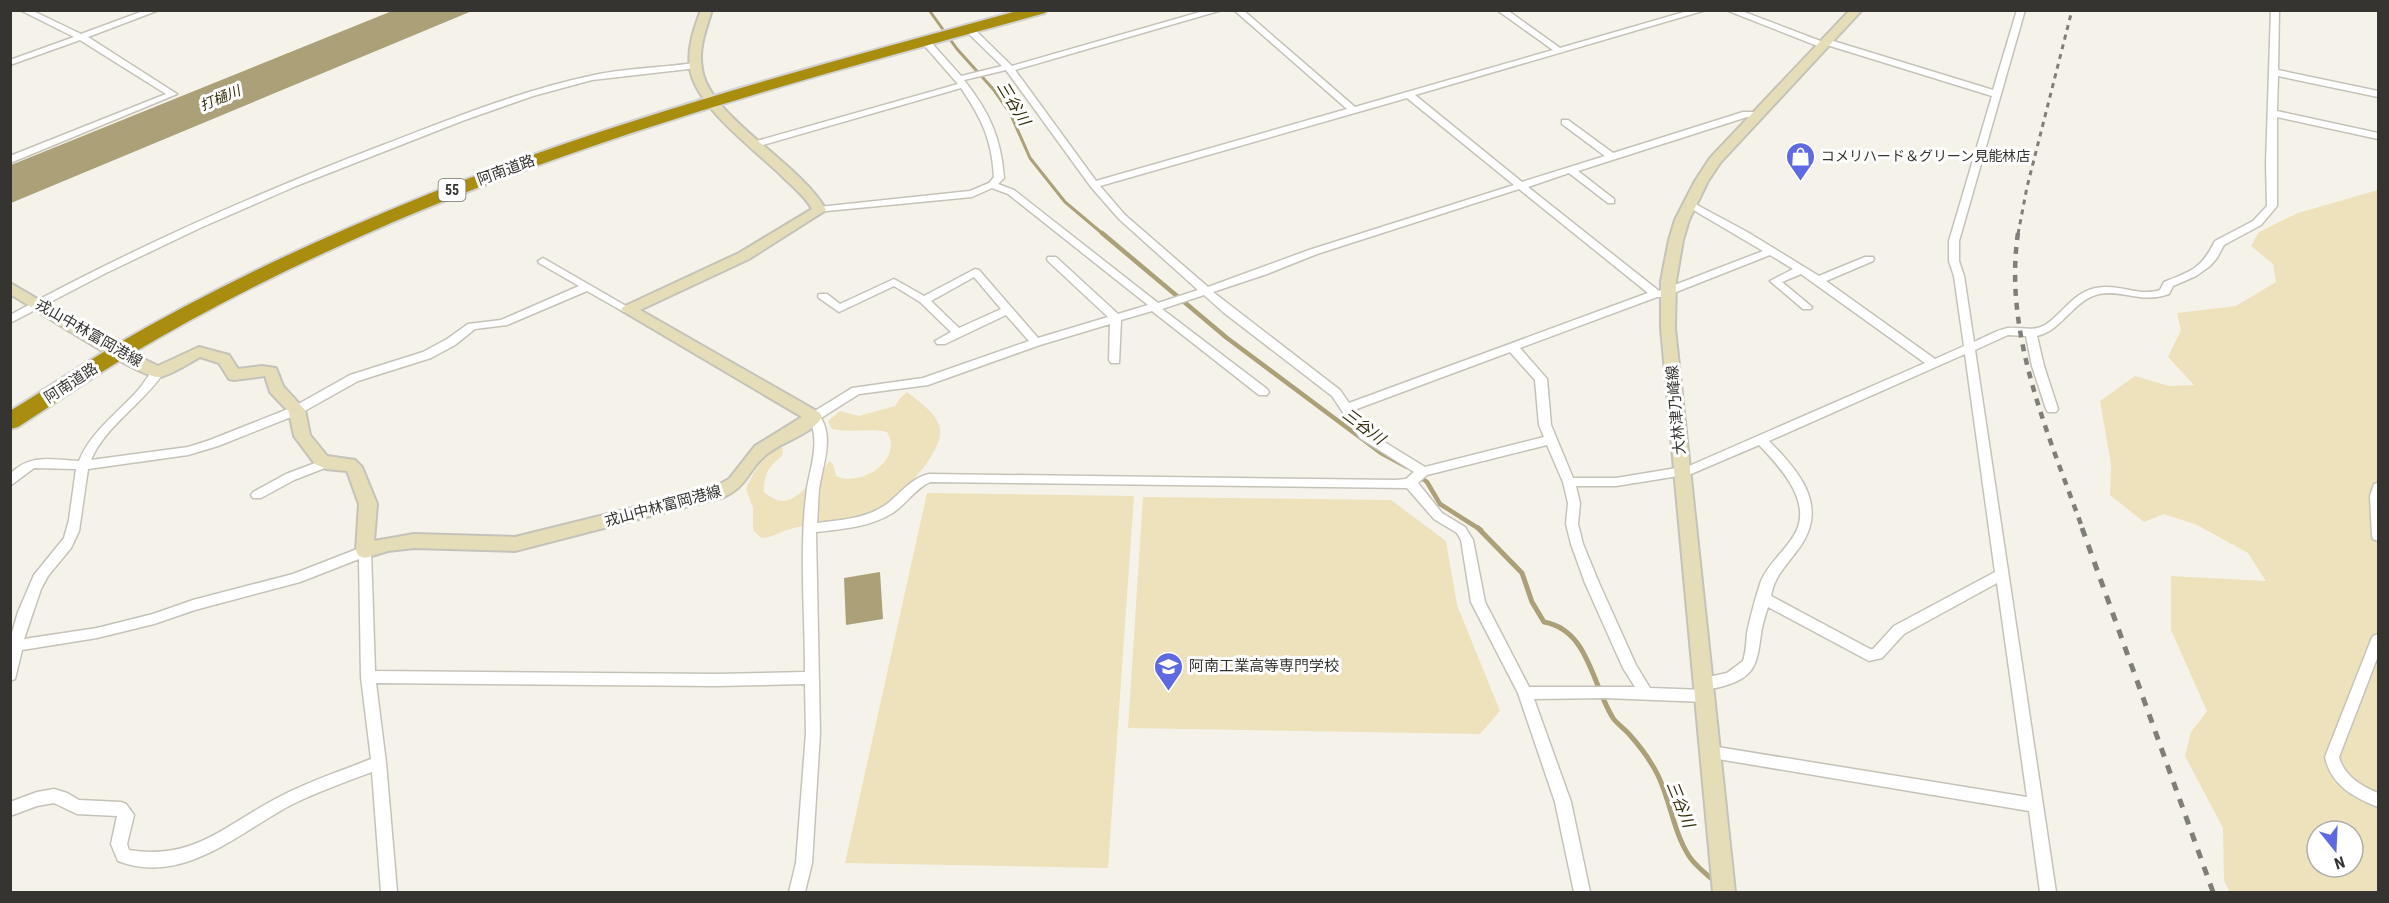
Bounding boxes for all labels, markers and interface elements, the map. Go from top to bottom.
water label: 三谷川 [993,78,1035,130]
water label: 打樋川 [198,82,244,114]
shop icon: コメリハード＆グリーン見能林店 [1784,140,1816,182]
place label: コメリハード＆グリーン見能林店 [1821,148,2030,164]
street label: 阿南道路 [475,151,537,189]
road number: 55 [438,179,466,201]
street label: 戎山中林富岡港線 [33,295,145,371]
street label: 阿南道路 [41,359,101,407]
street label: 大林津乃峰線 [1663,364,1689,456]
water label: 三谷川 [1339,404,1390,450]
street label: 戎山中林富岡港線 [603,482,723,530]
school or university icon: 阿南工業高等専門学校 [1152,650,1184,692]
place label: 阿南工業高等専門学校 [1189,657,1339,675]
water label: 三谷川 [1663,778,1699,832]
north arrow [2305,819,2365,879]
text: N [2332,852,2347,873]

